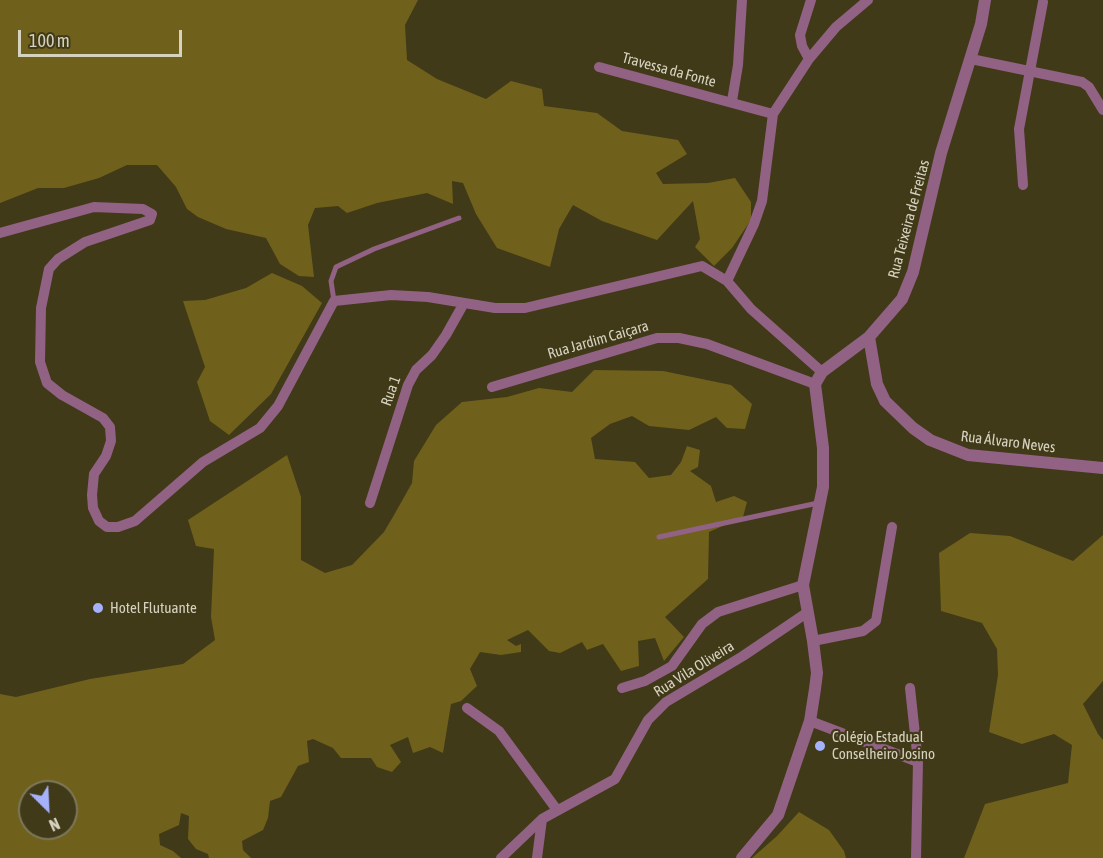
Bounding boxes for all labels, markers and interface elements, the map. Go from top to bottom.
scale bar [21,18,184,56]
text: 100 m [29,30,70,51]
street label: Travessa da Fonte [620,49,718,91]
street label: Rua Teixeira de Freitas [885,158,933,280]
street label: Rua Jardim Caiçara [545,317,651,363]
street label: Rua 1 [377,373,405,409]
street label: Rua Álvaro Neves [960,427,1056,457]
place label: Hotel Flutuante [110,599,197,617]
marker: Hotel Flutuante [91,601,105,615]
street label: Rua Vila Oliveira [651,637,737,701]
place label: Colégio Estadual Conselheiro Josino [832,728,935,763]
marker: Colégio Estadual Conselheiro Josino [813,739,827,753]
north arrow [18,780,78,840]
text: N [47,814,62,835]

